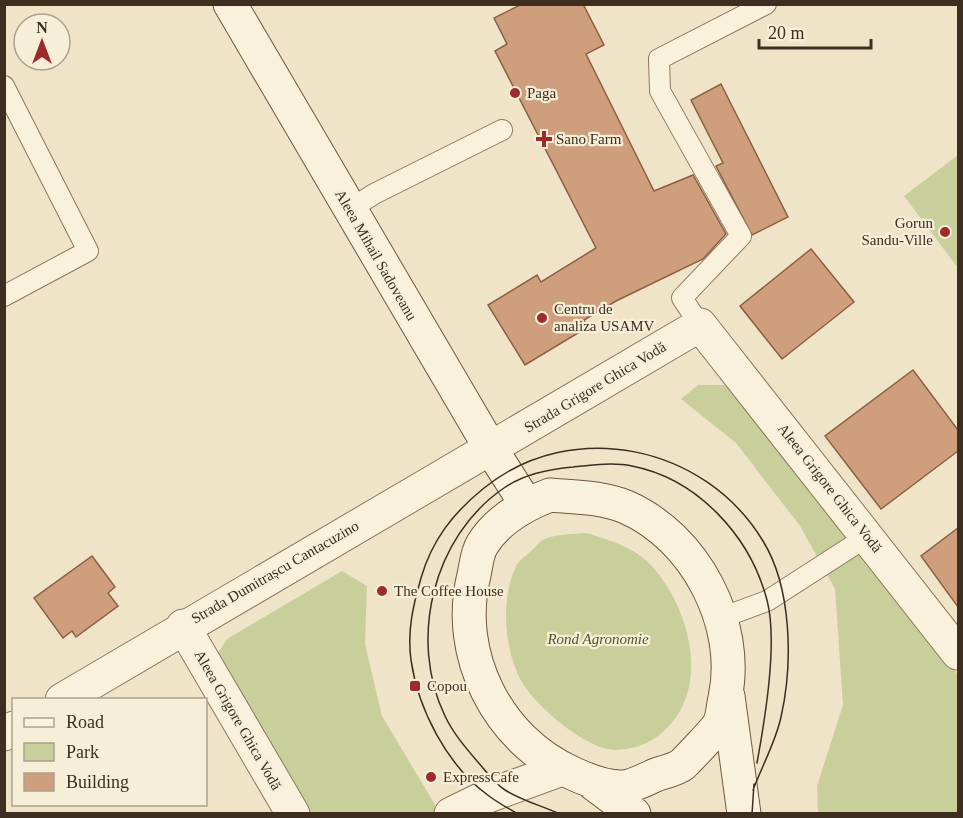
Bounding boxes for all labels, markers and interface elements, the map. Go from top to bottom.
north arrow [12,12,72,72]
scale bar [759,12,872,50]
text: N [36,19,48,36]
text: 20 m [768,23,805,43]
place label: Paga [527,85,557,101]
marker: Paga [508,86,522,100]
place label: Sano Farm [556,131,622,147]
marker: Sano Farm [537,132,551,146]
street label: Aleea Mihail Sadoveanu [332,187,420,324]
place label: Gorun Sandu-Ville [861,215,933,248]
marker: Gorun Sandu-Ville [938,225,952,239]
place label: Centru de analiza USAMV [554,301,655,334]
marker: Centru de analiza USAMV [535,311,549,325]
street label: Strada Grigore Ghica Vodă [521,338,669,436]
street label: Aleea Grigore Ghica Vodă [775,420,885,556]
street label: Strada Dumitrașcu Cantacuzino [188,517,362,627]
place label: The Coffee House [394,583,504,599]
marker: The Coffee House [375,584,389,598]
park label: Rond Agronomie [546,631,649,647]
street label: Aleea Grigore Ghica Vodă [191,647,285,793]
place label: Copou [427,678,468,694]
marker: Copou [408,679,422,693]
legend [12,698,207,806]
text: Road [66,712,104,732]
text: Park [66,742,99,762]
place label: ExpressCafe [443,769,519,785]
marker: ExpressCafe [424,770,438,784]
text: Building [66,772,129,792]

